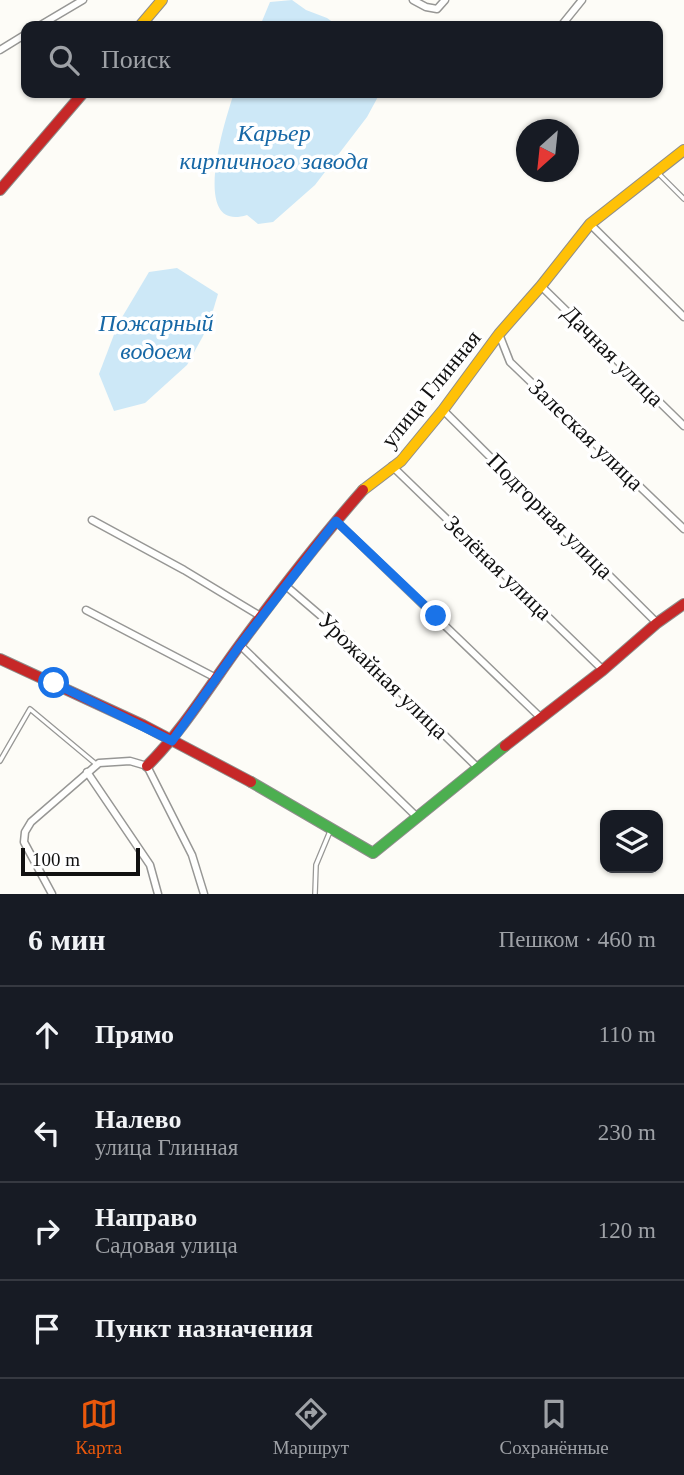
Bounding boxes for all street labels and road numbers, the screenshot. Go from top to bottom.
street label: Дачная улица [557,300,669,412]
street label: улица Глинная [376,325,486,453]
street label: Залеская улица [524,374,648,496]
street label: Подгорная улица [482,448,618,584]
street label: Зелёная улица [439,511,557,625]
street label: Урожайная улица [313,608,453,744]

